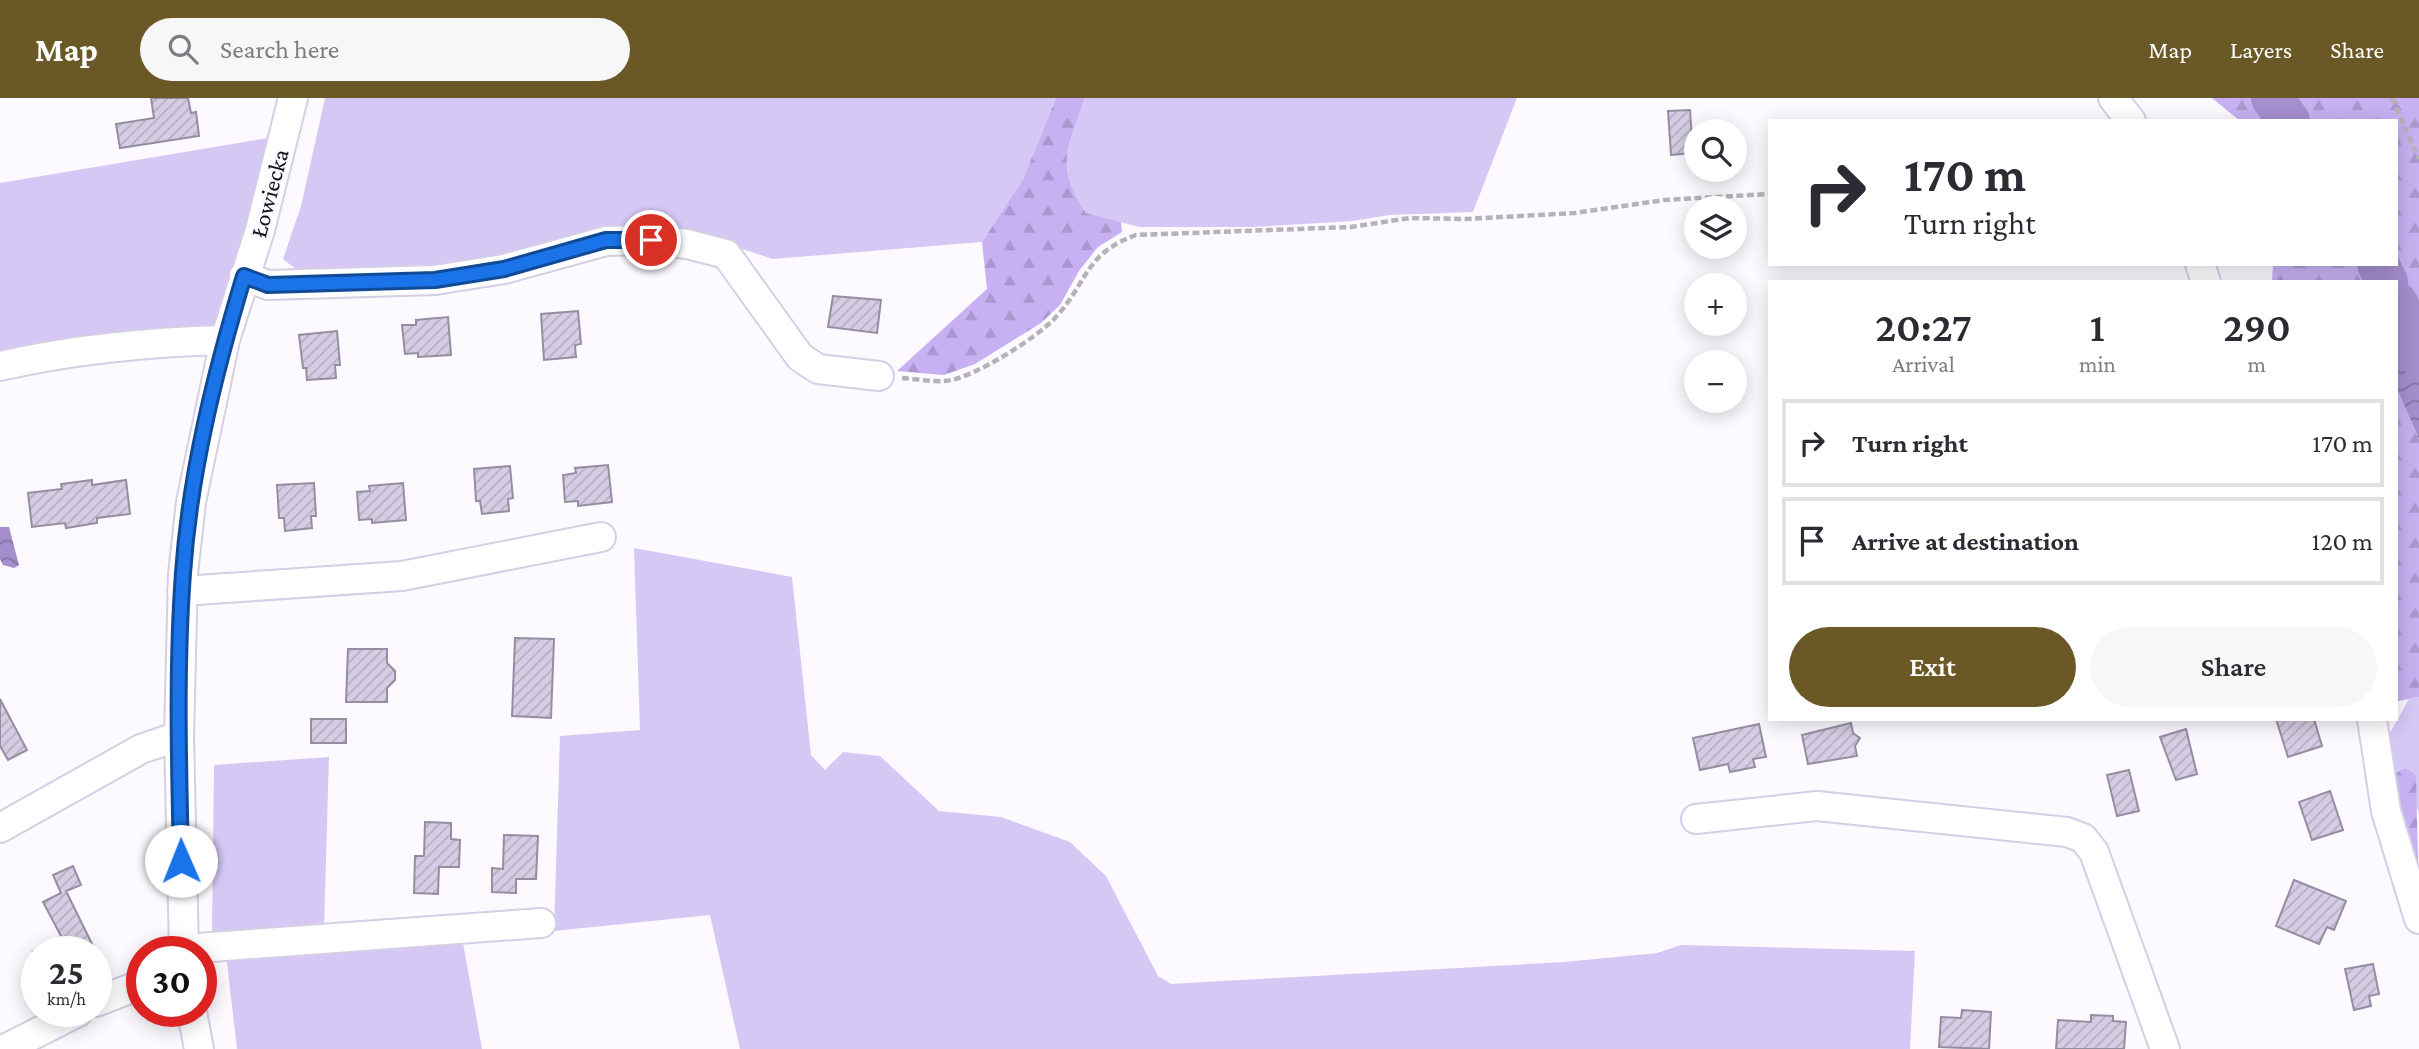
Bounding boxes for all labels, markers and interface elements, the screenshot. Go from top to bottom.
search box [140,18,630,81]
icon: search [164,30,202,68]
text: Map [35,31,98,68]
text: Search here [220,35,339,64]
text: Map [2148,36,2192,63]
text: Layers [2230,36,2292,63]
text: Share [2330,36,2384,63]
map controls [1684,119,1747,413]
button: search [1684,119,1747,182]
street label: Łowiecka [244,146,294,240]
icon: right [1789,147,1880,238]
text: 170 m [1904,147,2026,202]
button: layers [1684,196,1747,259]
text: Turn right [1904,205,2036,241]
pin [621,210,681,270]
icon: arrive [632,221,670,259]
button: + [1684,273,1747,336]
text: 20:27 [1875,303,1972,350]
text: 1 [2090,303,2105,350]
text: 290 [2223,303,2291,350]
button: − [1684,350,1747,413]
text: Arrival [1892,351,1955,377]
text: min [2079,351,2116,377]
text: m [2248,351,2266,377]
icon: right [1793,424,1831,462]
text: Turn right [1852,429,1968,458]
text: 170 m [2312,429,2373,458]
icon: arrive [1793,522,1831,560]
text: Arrive at destination [1852,527,2079,556]
text: 120 m [2312,527,2373,556]
button: Exit [1789,627,2076,707]
button: Share [2090,627,2377,707]
position arrow [144,824,218,898]
speed limit sign: 30 [126,936,217,1027]
text: 25 [49,953,84,992]
text: km/h [47,989,86,1009]

